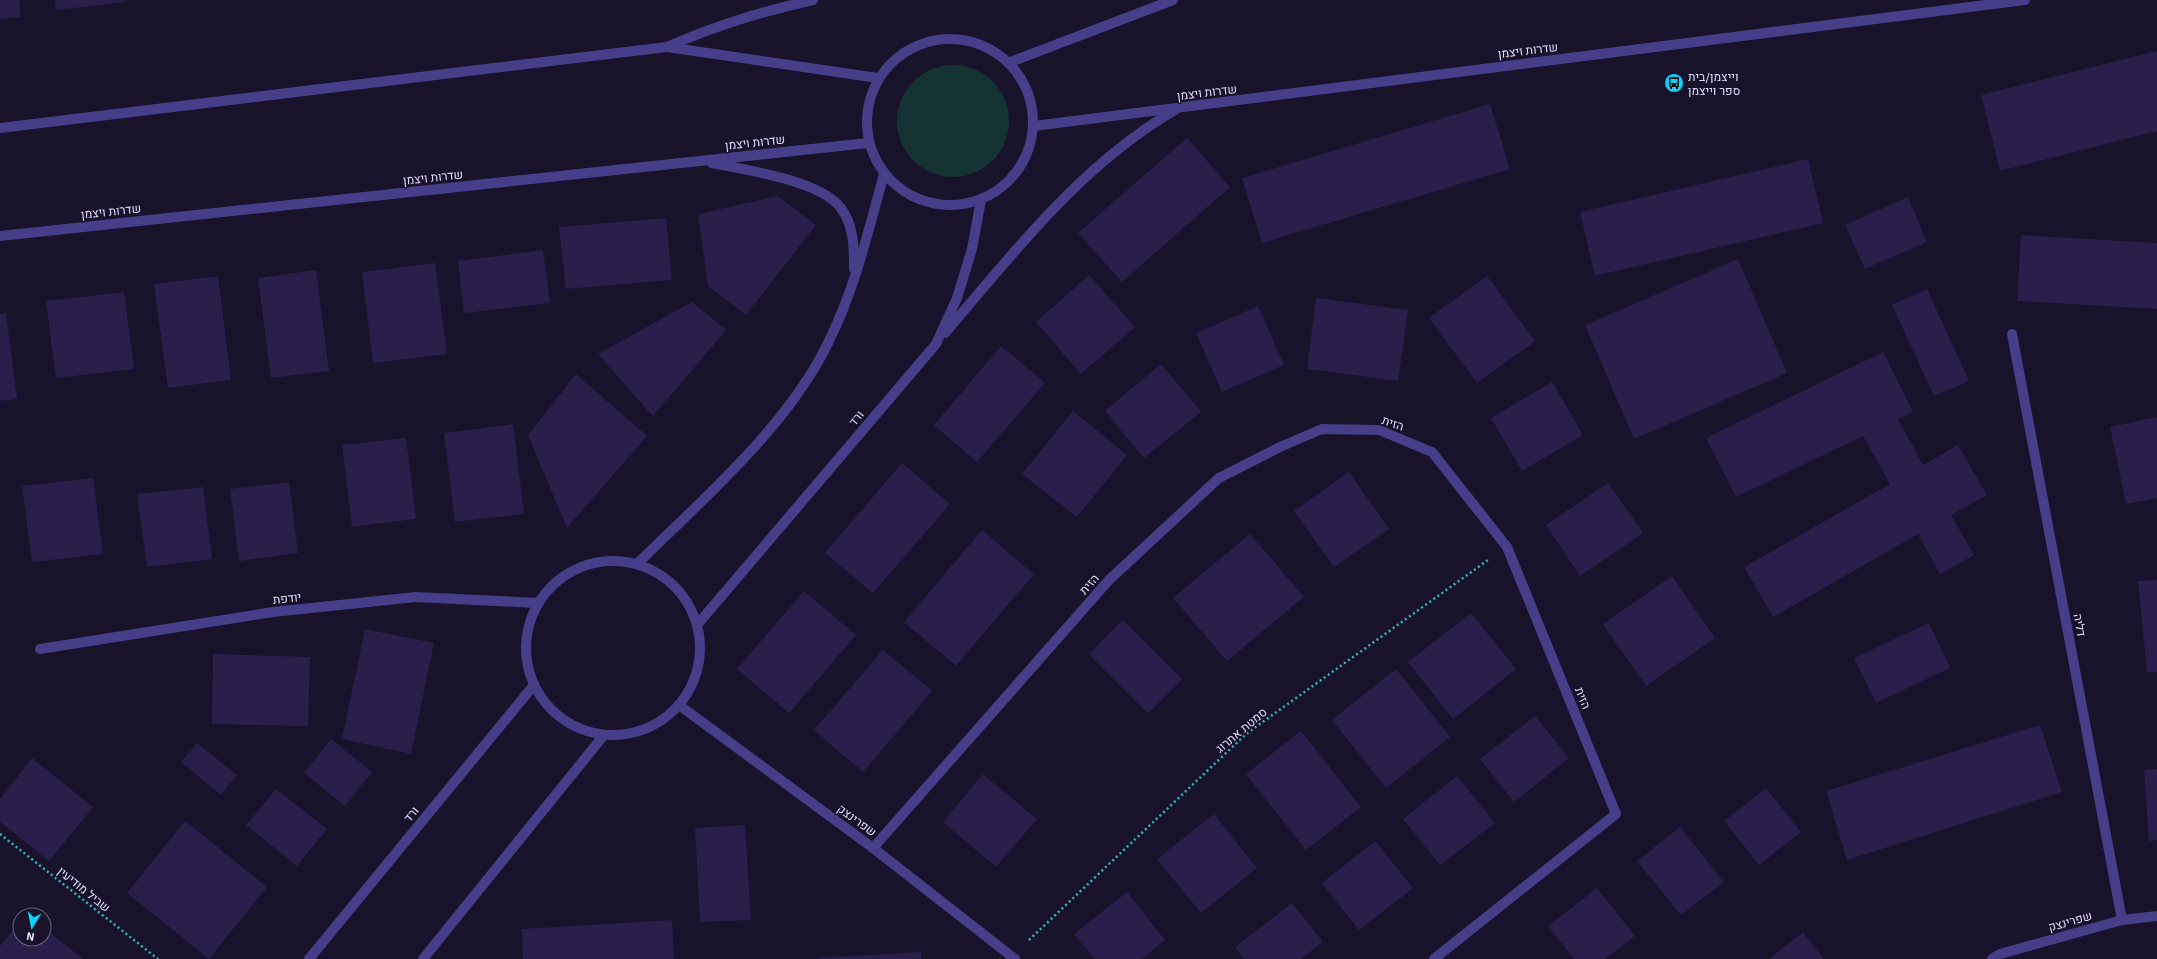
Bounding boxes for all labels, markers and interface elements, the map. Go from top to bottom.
street label: שדרות ויצמן [1497,39,1559,61]
place label: וייצמן/בית ספר וייצמן [1688,69,1740,98]
bus stop icon: וייצמן/בית ספר וייצמן [1663,72,1685,94]
street label: שדרות ויצמן [1176,81,1238,103]
street label: שדרות ויצמן [724,131,786,153]
street label: שדרות ויצמן [402,166,464,188]
street label: שדרות ויצמן [80,200,142,222]
street label: ורד [845,407,867,429]
street label: הזית [1380,412,1406,434]
street label: הזית [1076,571,1102,597]
street label: יודפת [272,589,302,607]
street label: דליה [2070,612,2090,638]
street label: הזית [1572,685,1594,711]
street label: סמטת אתרוג [1212,704,1270,756]
street label: שפרינצק [834,801,880,839]
street label: ורד [400,803,422,825]
street label: שביל מודיעין [55,863,113,915]
north arrow [12,907,52,947]
street label: שפרינצק [2046,908,2094,934]
text: N [25,929,35,944]

